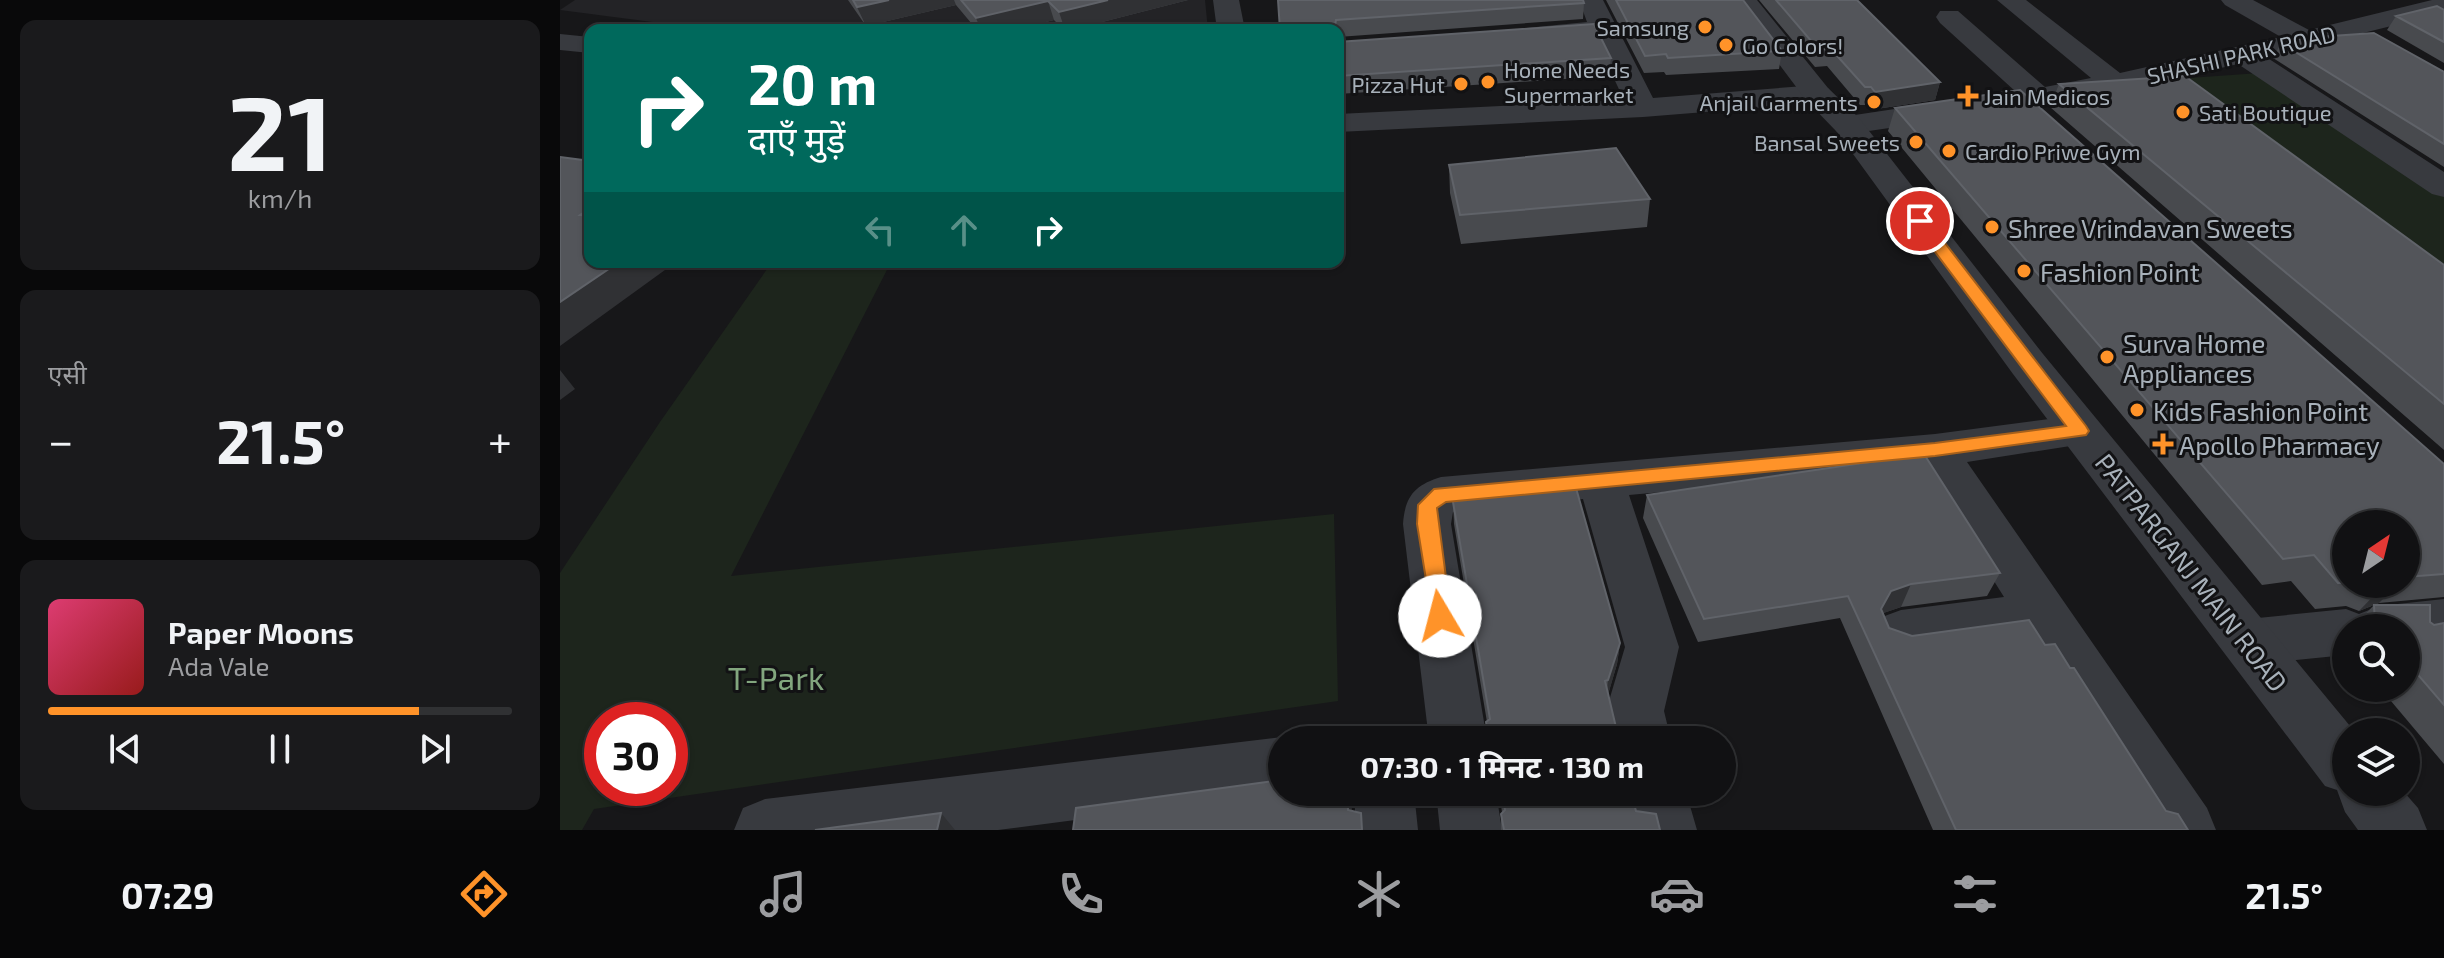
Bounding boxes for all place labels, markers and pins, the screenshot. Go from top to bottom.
place label: Samsung [1597,14,1689,40]
marker: Samsung [1696,18,1714,36]
place label: Go Colors! [1742,32,1843,58]
marker: Go Colors! [1717,36,1735,54]
place label: Home Needs Supermarket [1504,56,1634,107]
place label: Pizza Hut [1352,71,1445,97]
marker: Home Needs Supermarket [1479,73,1497,91]
marker: Pizza Hut [1452,75,1470,93]
place label: Jain Medicos [1984,83,2110,109]
marker: Jain Medicos [1959,87,1977,105]
place label: Anjail Garments [1699,89,1858,116]
marker: Anjail Garments [1865,93,1883,111]
place label: Sati Boutique [2199,99,2332,125]
marker: Sati Boutique [2174,103,2192,121]
place label: Bansal Sweets [1754,129,1900,155]
marker: Bansal Sweets [1907,133,1925,151]
place label: Cardio Priwe Gym [1965,138,2140,164]
marker: Cardio Priwe Gym [1940,142,1958,160]
pin [1886,187,1954,255]
place label: Shree Vrindavan Sweets [2008,212,2293,243]
marker: Shree Vrindavan Sweets [1983,218,2001,236]
place label: Fashion Point [2040,256,2200,287]
marker: Fashion Point [2015,262,2033,280]
place label: Surva Home Appliances [2123,327,2265,388]
marker: Surva Home Appliances [2098,348,2116,366]
place label: Kids Fashion Point [2153,395,2368,426]
marker: Kids Fashion Point [2128,401,2146,419]
place label: Apollo Pharmacy [2179,429,2380,460]
marker: Apollo Pharmacy [2154,435,2172,453]

